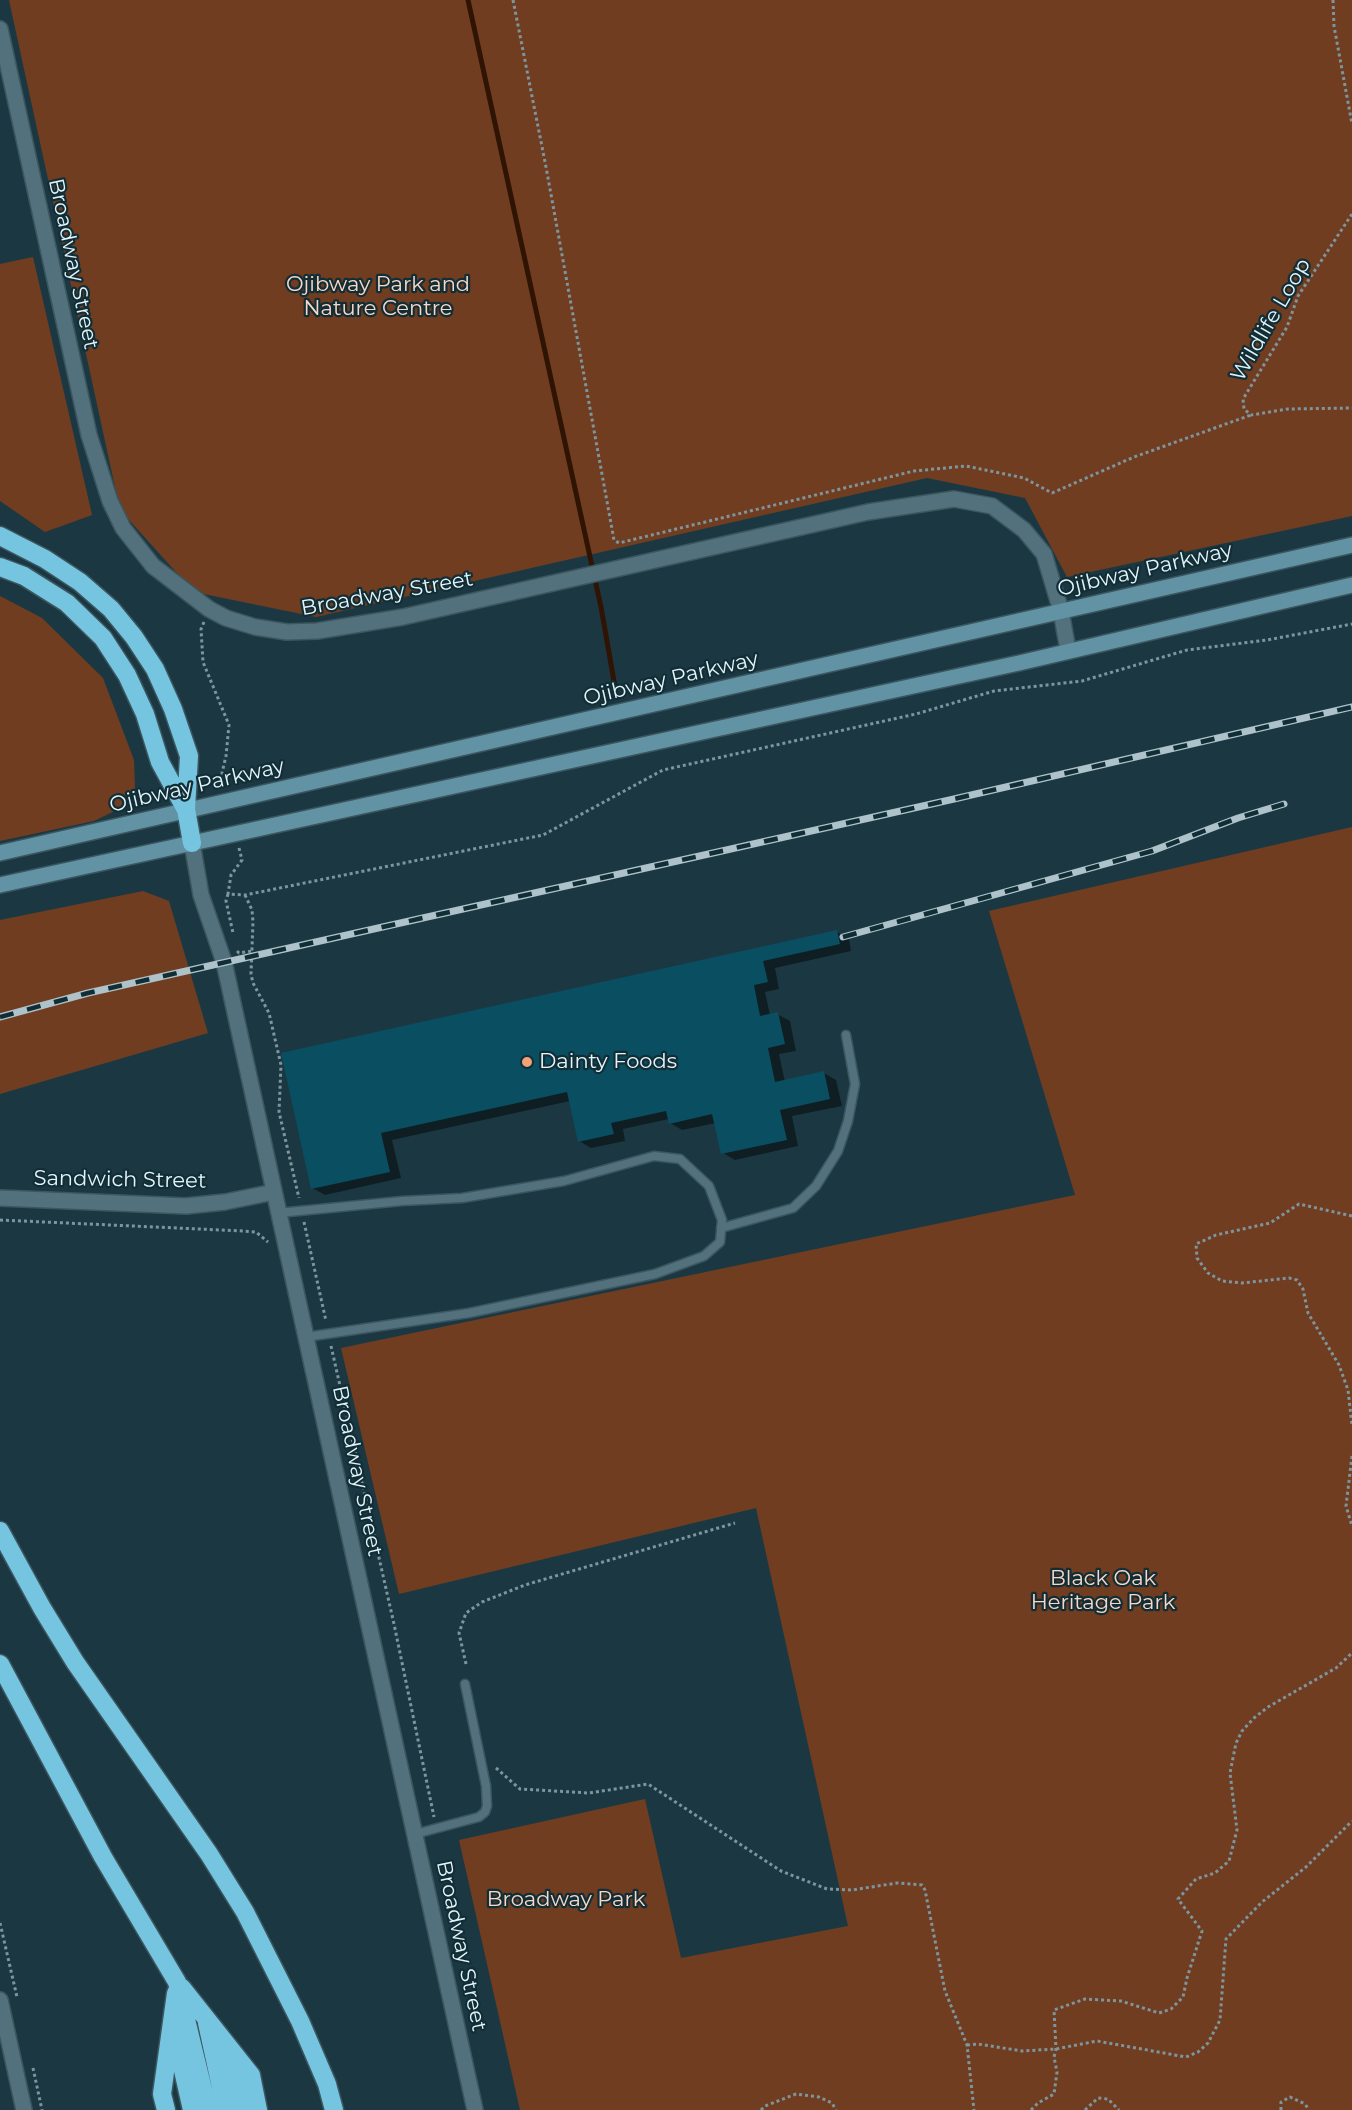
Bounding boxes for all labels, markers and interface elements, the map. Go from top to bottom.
street label: Broadway Street [43,176,103,352]
street label: Wildlife Loop [1226,254,1316,386]
park label: Ojibway Park and Nature Centre [286,272,470,322]
street label: Ojibway Parkway [1055,538,1235,602]
street label: Broadway Street [299,566,475,622]
street label: Ojibway Parkway [581,647,761,711]
street label: Ojibway Parkway [107,754,287,818]
place label: Dainty Foods [539,1049,677,1075]
marker: Dainty Foods [520,1055,534,1069]
street label: Sandwich Street [33,1166,207,1194]
street label: Broadway Street [327,1383,387,1559]
park label: Black Oak Heritage Park [1031,1566,1175,1616]
street label: Broadway Street [431,1858,491,2034]
park label: Broadway Park [487,1887,645,1913]

